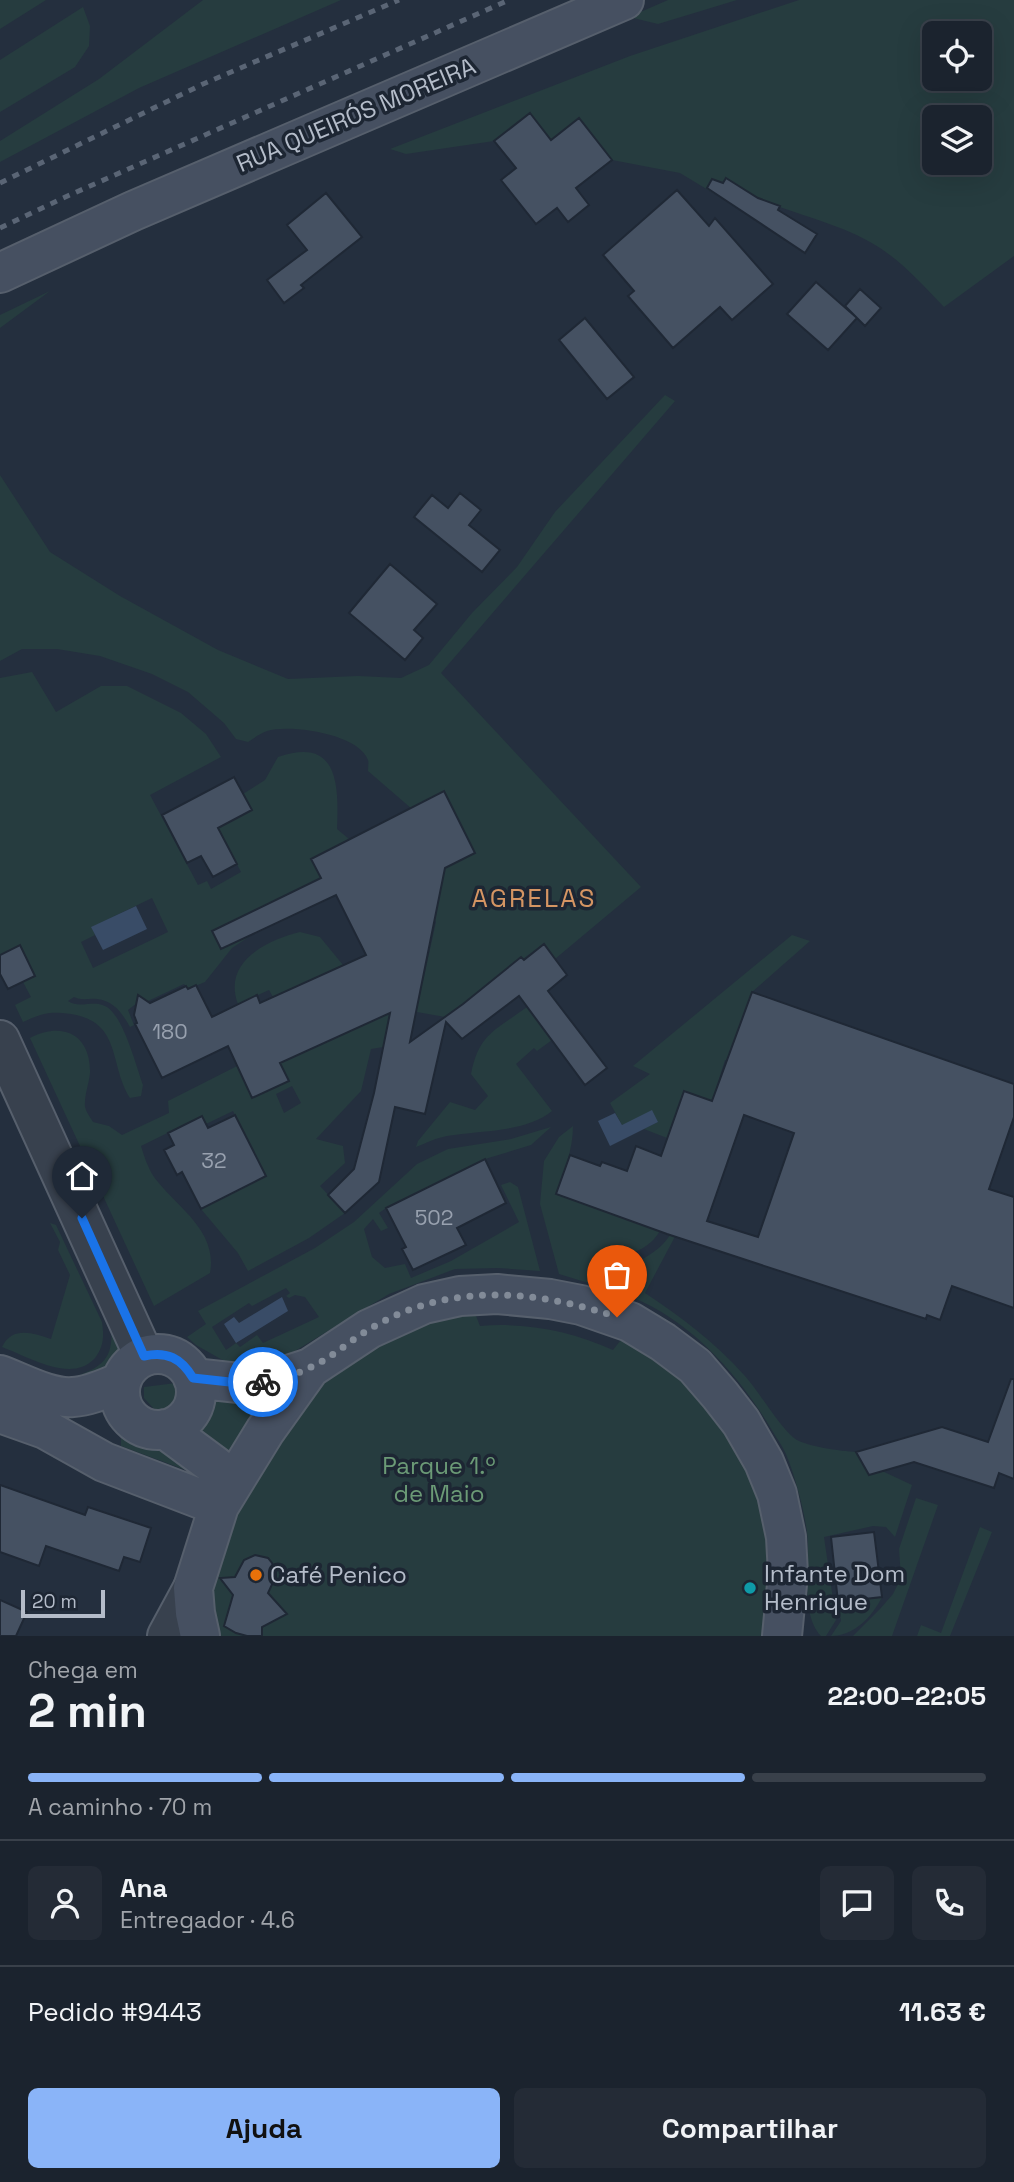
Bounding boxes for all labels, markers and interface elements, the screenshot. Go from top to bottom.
map controls [922,21,992,175]
button: locate [922,21,992,91]
street label: RUA QUEIRÓS MOREIRA [232,50,480,179]
button: layers [922,105,992,175]
district label: AGRELAS [472,881,596,915]
house number: 180 [152,1018,188,1045]
pin [52,1146,112,1218]
house number: 32 [201,1147,227,1174]
icon: home [63,1157,101,1195]
house number: 502 [415,1204,453,1231]
pin [587,1245,647,1317]
icon: bag [598,1256,636,1294]
courier [228,1347,298,1417]
icon: bike [244,1363,282,1401]
park label: Parque 1.º de Maio [382,1450,496,1509]
place label: Infante Dom Henrique [764,1558,905,1617]
place label: Café Penico [270,1559,407,1590]
marker: Café Penico [248,1567,264,1583]
marker: Infante Dom Henrique [742,1580,758,1596]
scale bar [21,1587,105,1619]
text: 20 m [32,1589,77,1614]
text: Chega em [28,1655,138,1685]
text: 22:00–22:05 [827,1679,986,1713]
text: 2 min [28,1682,147,1740]
text: A caminho · 70 m [28,1792,212,1822]
button: person [28,1866,102,1940]
button: chat [820,1866,894,1940]
button: phone [912,1866,986,1940]
text: Ana [120,1871,168,1905]
text: Entregador · 4.6 [120,1905,295,1935]
text: Pedido #9443 [28,1995,202,2029]
text: 11.63 € [899,1995,986,2029]
button: Ajuda [28,2088,500,2168]
button: Compartilhar [514,2088,986,2168]

